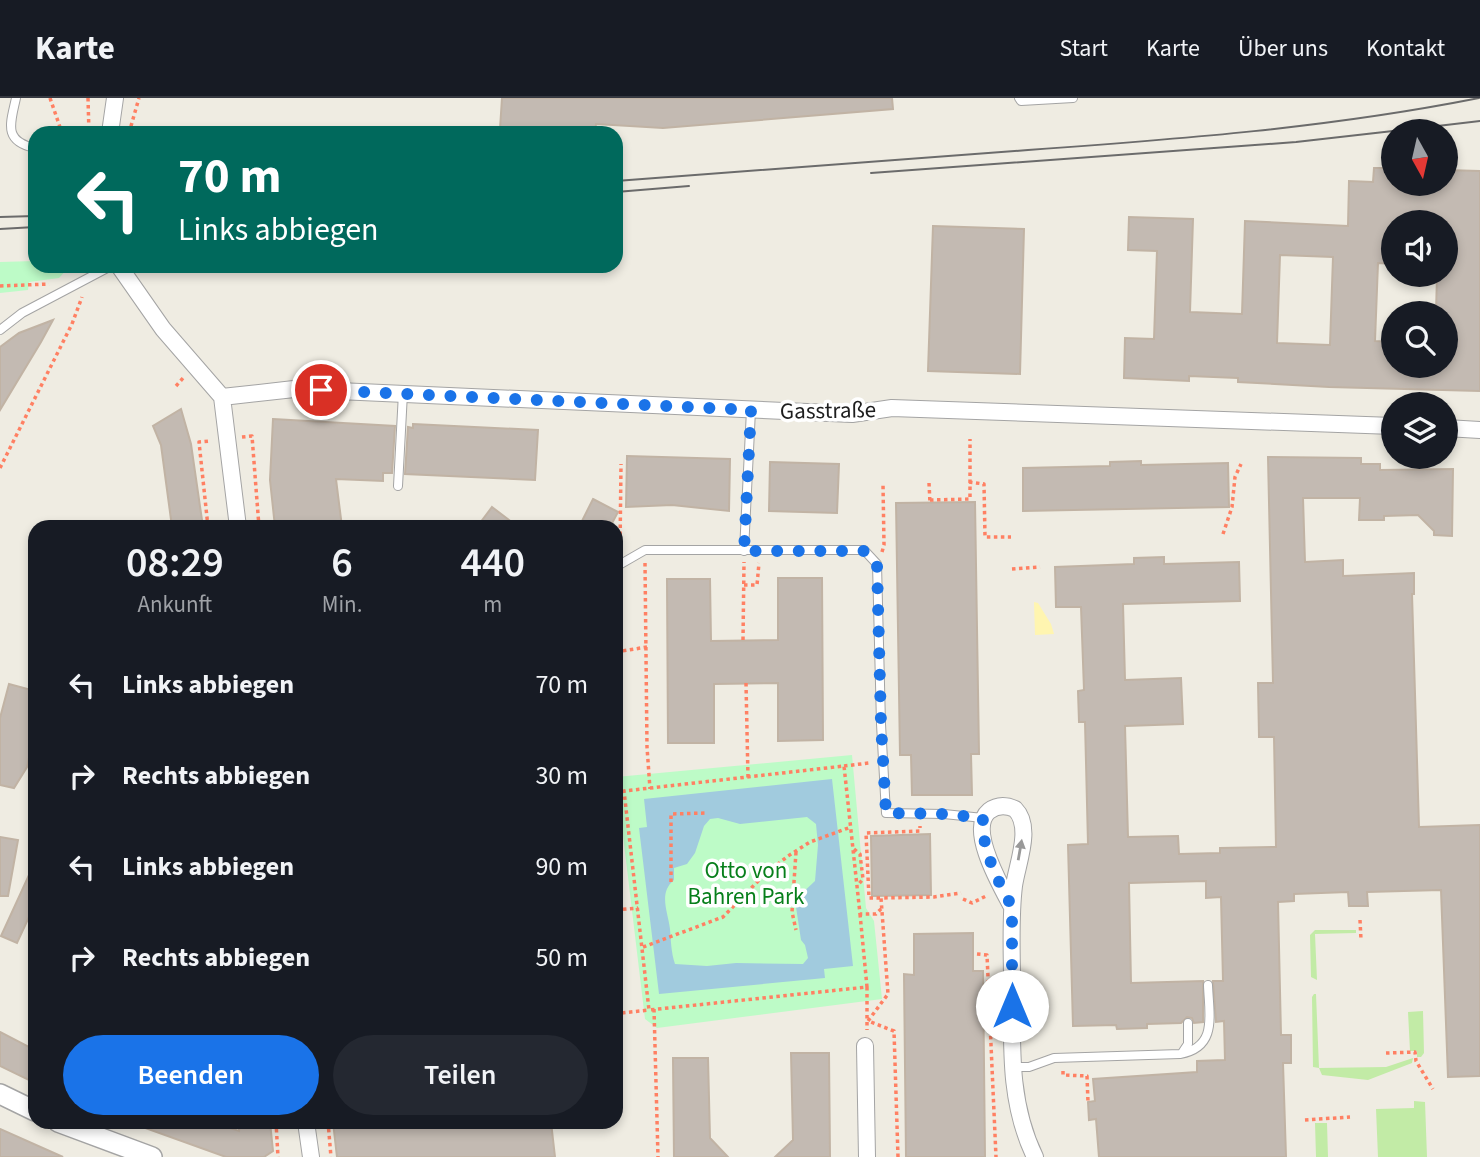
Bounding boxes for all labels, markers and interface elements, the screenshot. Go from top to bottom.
text: Karte [35,25,115,72]
text: Start [1060,31,1108,66]
text: Karte [1146,31,1200,66]
text: Über uns [1238,31,1328,66]
text: Kontakt [1366,31,1445,66]
north arrow [1381,119,1458,196]
map controls [1381,119,1458,469]
text: 70 m [178,142,282,212]
icon: left [63,154,154,245]
text: Links abbiegen [178,207,379,253]
button: sound [1381,210,1458,287]
button: search [1381,301,1458,378]
pin [291,360,351,420]
icon: arrive [302,371,340,409]
button: layers [1381,392,1458,469]
street label: Gasstraße [780,393,876,428]
text: 08:29 [126,533,224,593]
text: 6 [331,533,353,593]
text: 440 [460,533,525,593]
text: Ankunft [137,588,212,621]
text: Min. [322,588,362,621]
text: m [483,588,502,621]
icon: left [63,666,101,704]
text: Links abbiegen [122,666,294,703]
text: 70 m [535,666,588,703]
icon: right [63,757,101,795]
text: Rechts abbiegen [122,757,310,794]
text: 30 m [535,757,588,794]
one-way arrow [1015,839,1026,861]
icon: left [63,848,101,886]
text: Links abbiegen [122,848,294,885]
text: 90 m [535,848,588,885]
park label: Otto von Bahren Park [688,854,805,913]
icon: right [63,939,101,977]
text: Rechts abbiegen [122,939,310,976]
text: 50 m [535,939,588,976]
position arrow [975,969,1049,1043]
button: Beenden [63,1035,319,1115]
button: Teilen [333,1035,588,1115]

